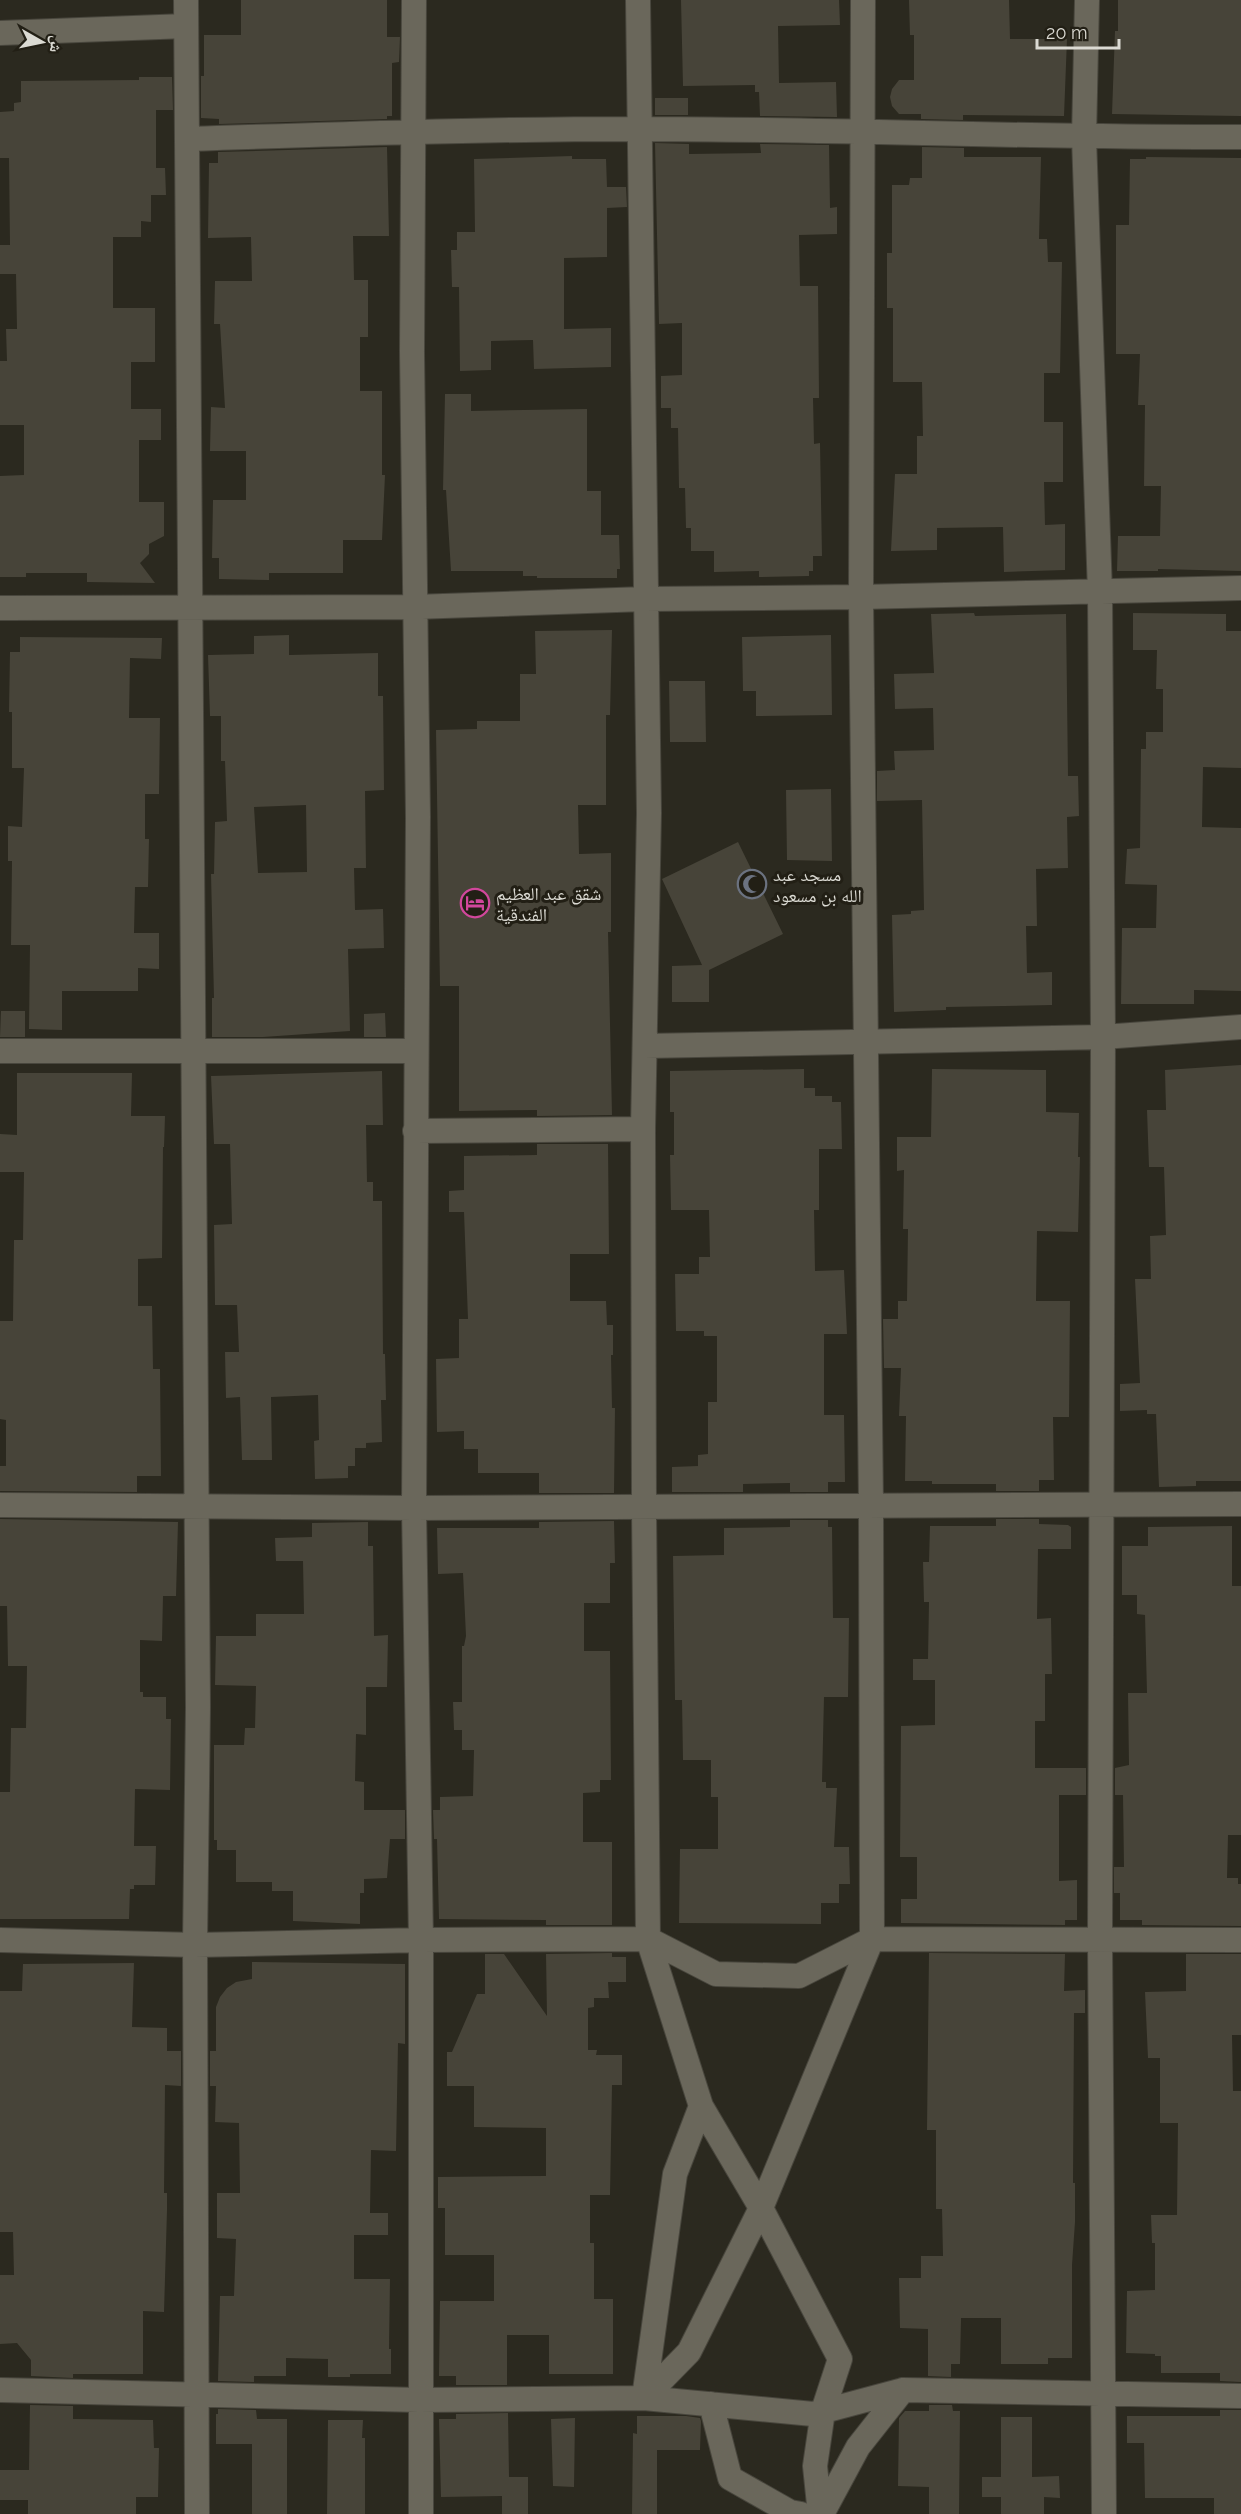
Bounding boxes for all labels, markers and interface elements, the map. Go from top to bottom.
north arrow [12,12,72,72]
scale bar [1037,12,1120,50]
text: 20 m [1046,22,1088,43]
text: ش [46,34,67,54]
place label: مسجد عبد الله بن مسعود [773,864,862,907]
mosque icon: مسجد عبد الله بن مسعود [736,868,768,900]
place label: شقق عبد العظيم الفندقية [496,883,601,925]
hotel icon: شقق عبد العظيم الفندقية [459,887,491,919]

